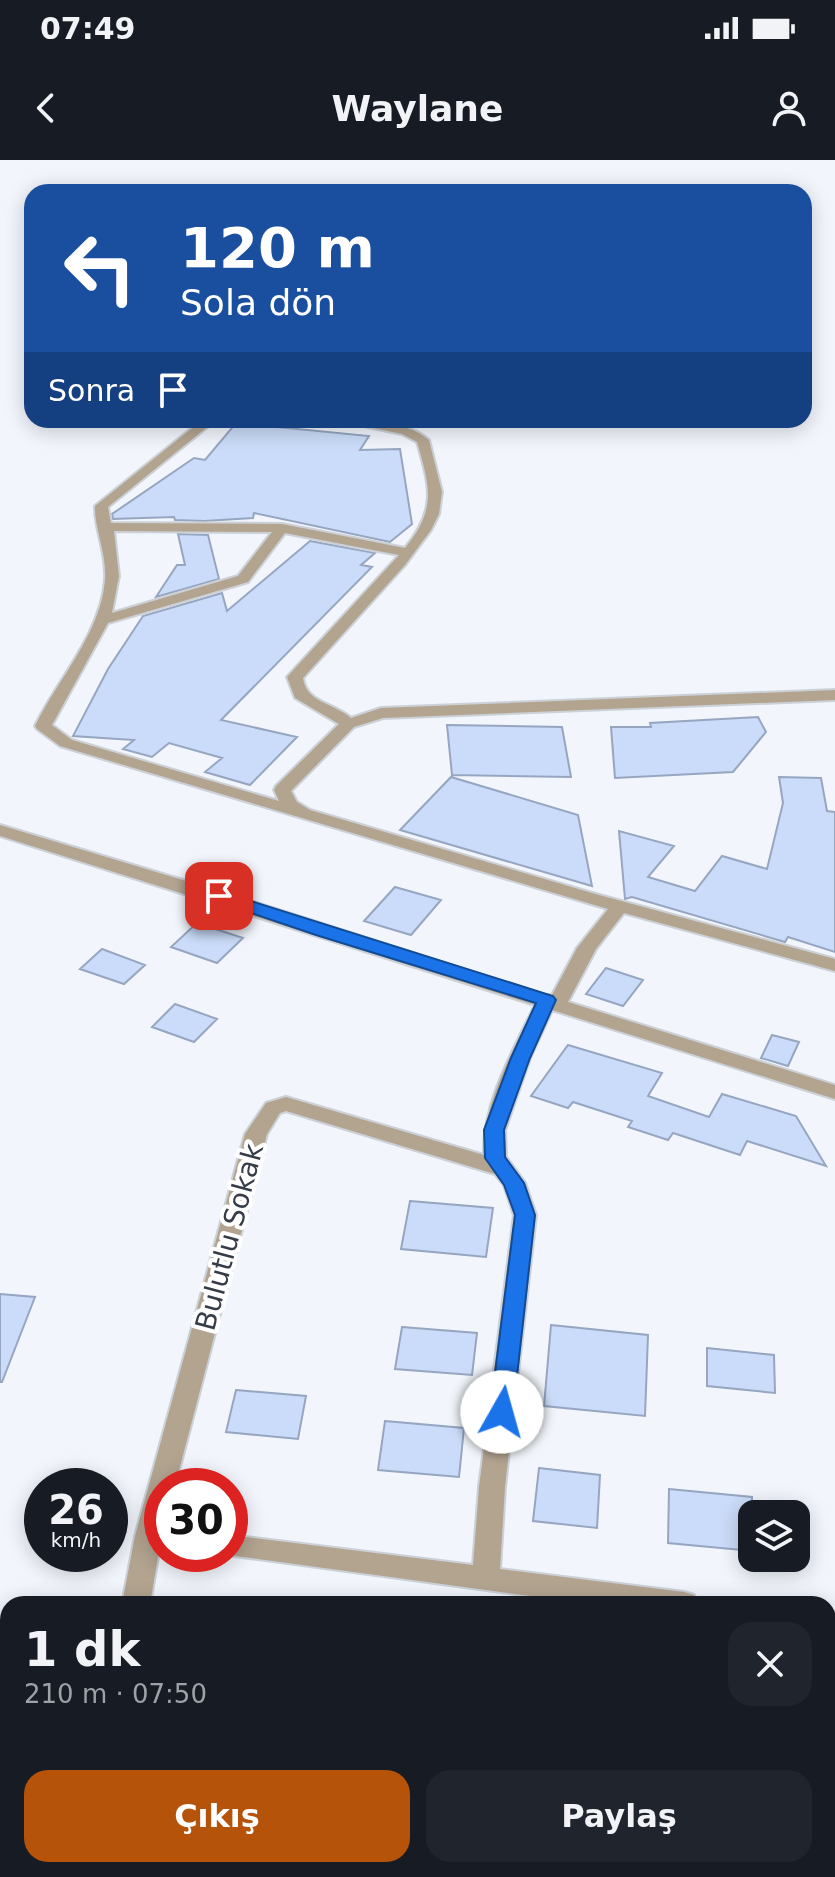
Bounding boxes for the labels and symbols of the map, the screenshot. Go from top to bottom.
pin [185,862,253,930]
street label: Bulutlu Sokak [189,1139,270,1334]
position arrow [460,1370,544,1454]
speed limit sign: 30 [144,1468,248,1572]

